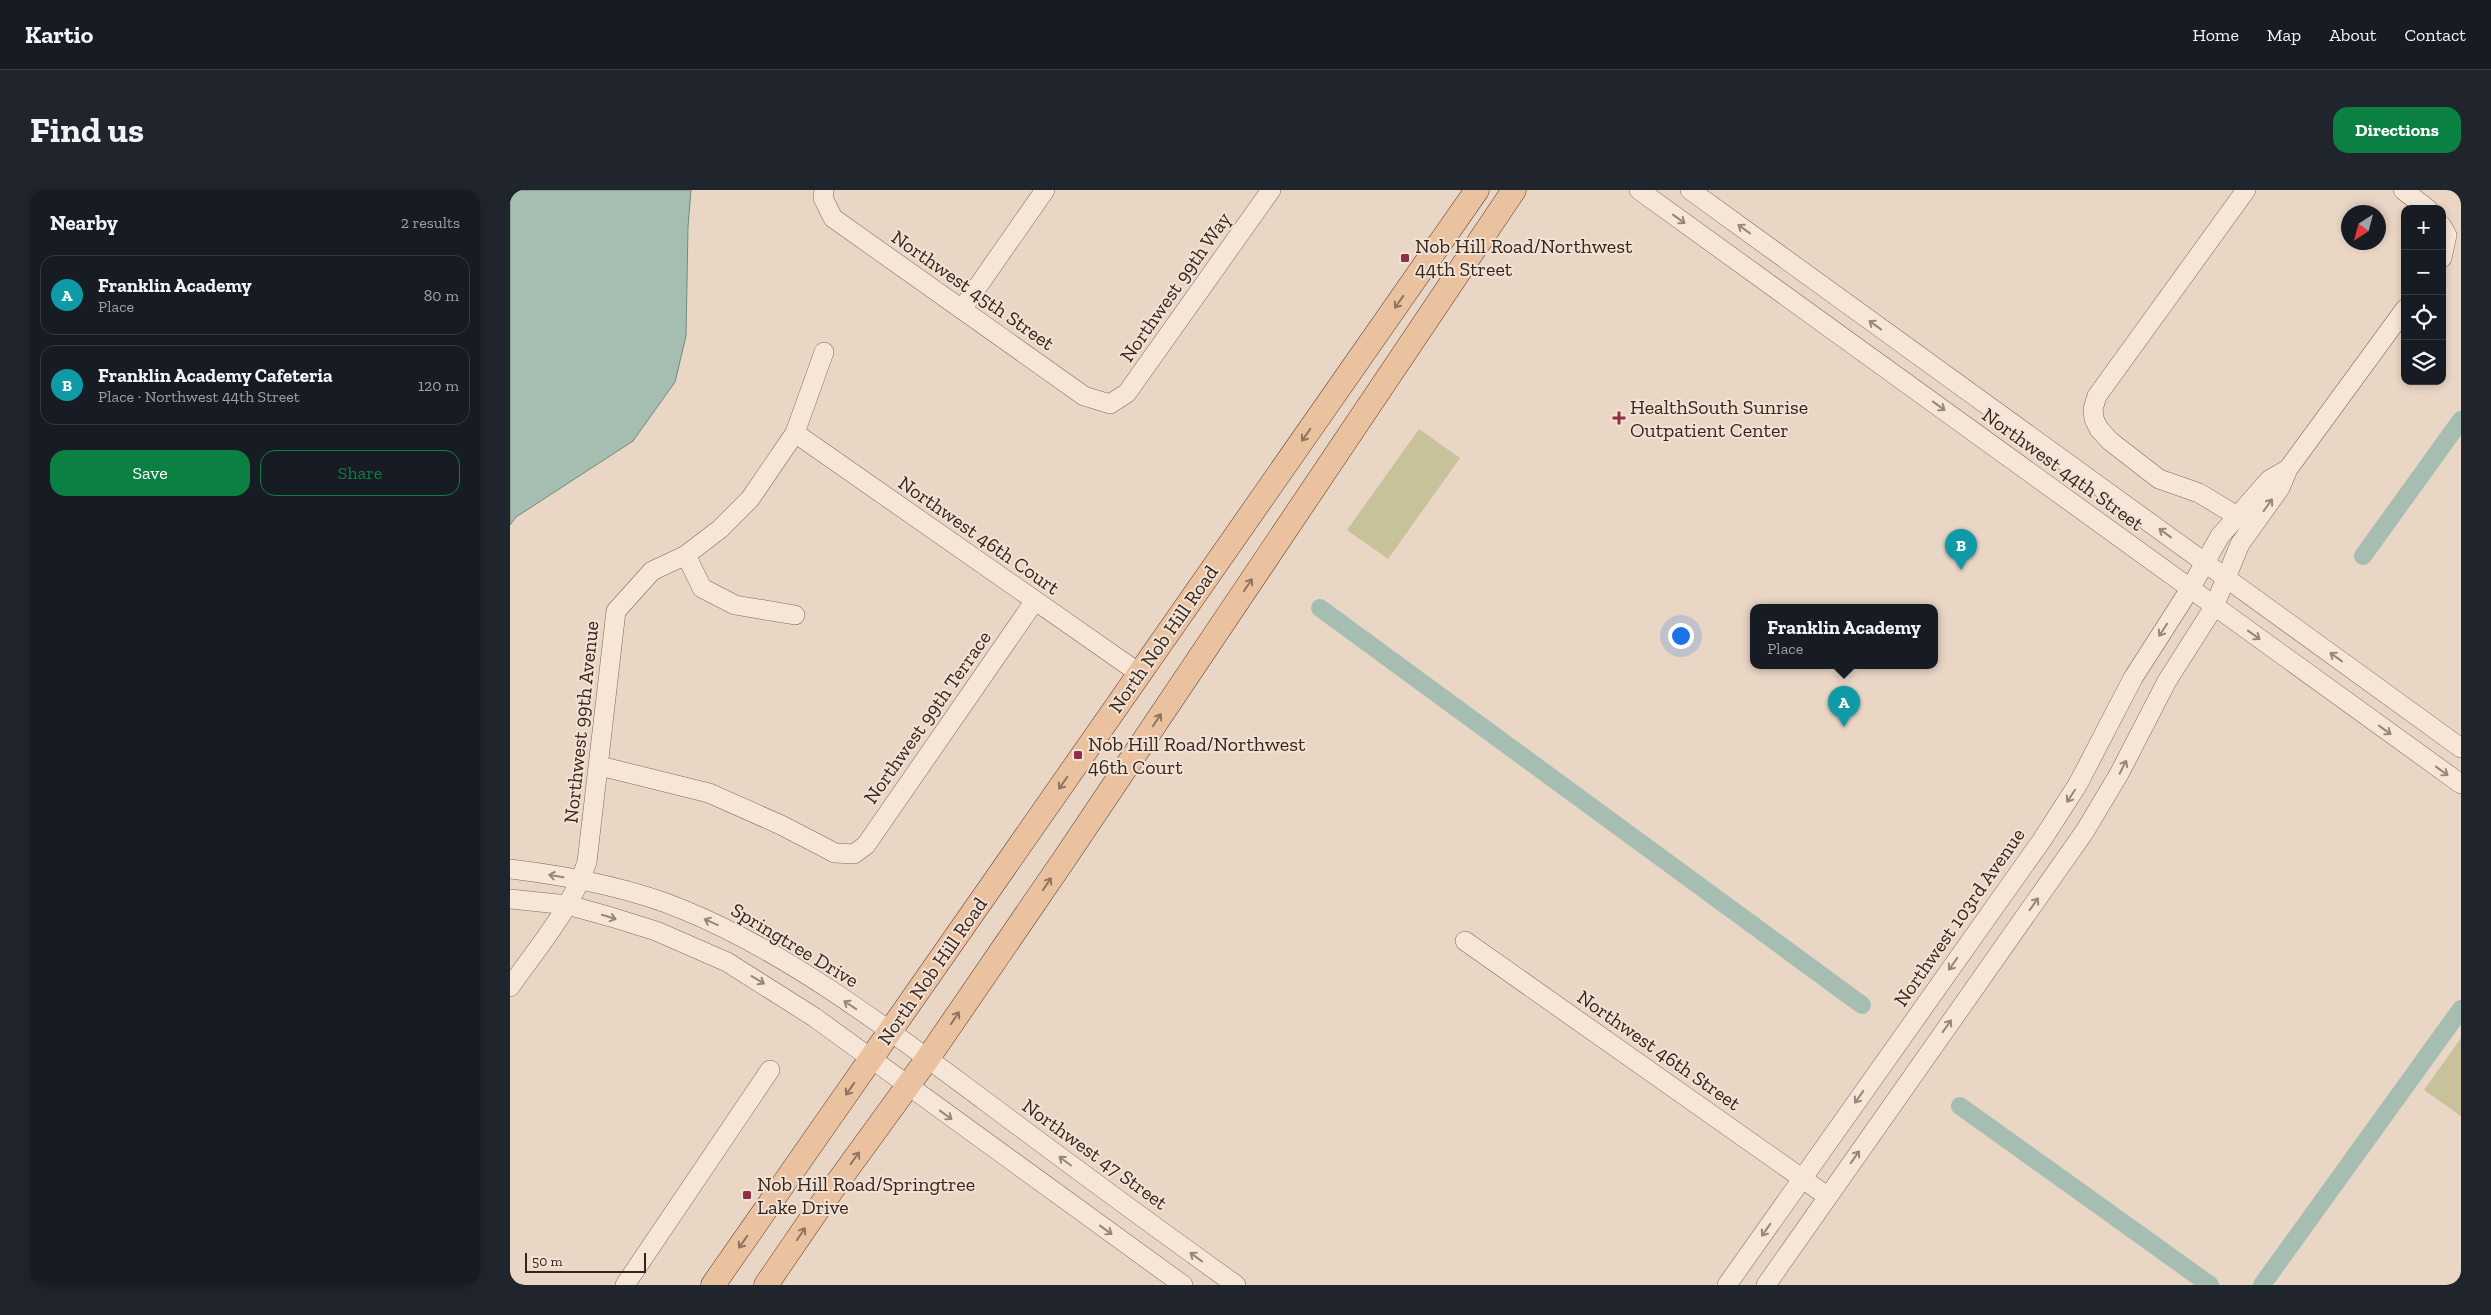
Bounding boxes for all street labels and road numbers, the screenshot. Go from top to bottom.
street label: Northwest 99th Way [1114,207,1236,366]
street label: Northwest 45th Street [887,225,1059,356]
street label: Northwest 44th Street [1978,402,2149,536]
street label: Northwest 46th Court [894,470,1065,600]
street label: North Nob Hill Road [1103,561,1223,717]
street label: Northwest 99th Avenue [558,620,604,824]
street label: Northwest 99th Terrace [858,626,996,808]
street label: Northwest 103rd Avenue [1888,823,2030,1011]
street label: North Nob Hill Road [872,893,992,1049]
street label: Springtree Drive [727,898,863,992]
street label: Northwest 46th Street [1573,985,1746,1116]
street label: Northwest 47 Street [1018,1093,1173,1215]

